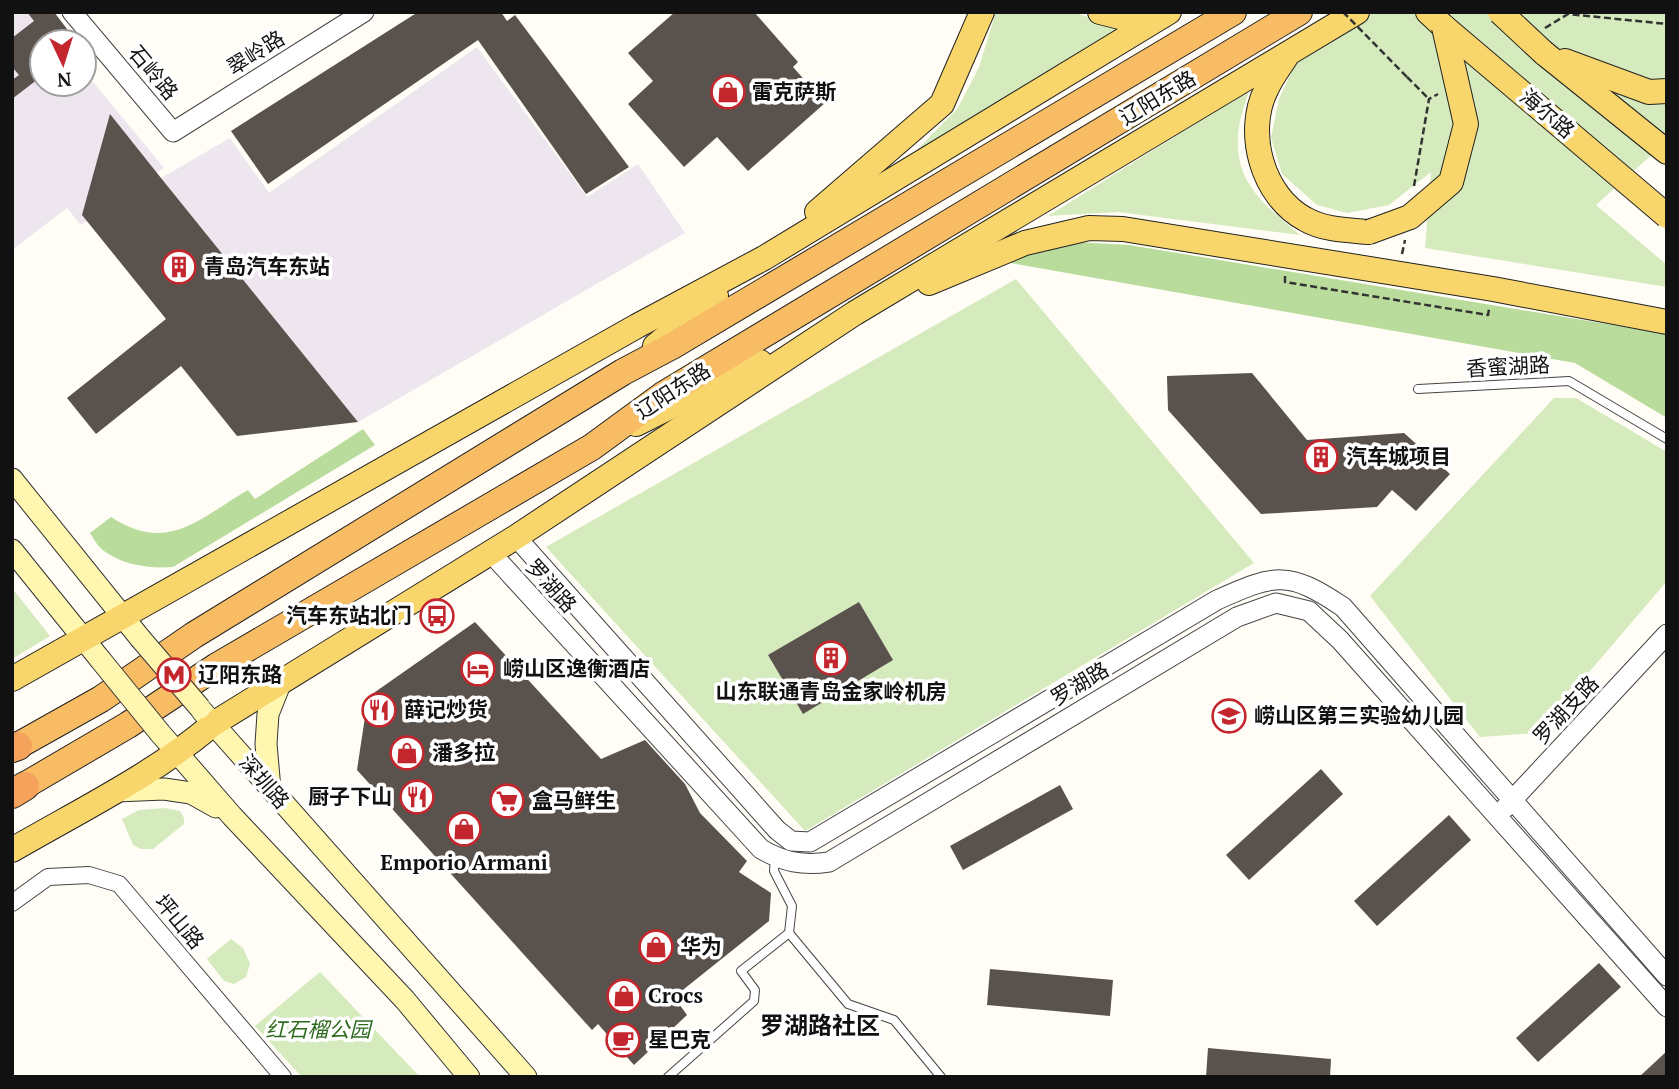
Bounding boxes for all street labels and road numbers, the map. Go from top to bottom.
street label: 翠岭路 [221,24,290,81]
street label: 石岭路 [123,39,185,105]
street label: 辽阳东路 [1114,64,1201,131]
street label: 海尔路 [1515,82,1581,144]
street label: 香蜜湖路 [1465,350,1551,382]
street label: 辽阳东路 [630,356,715,425]
street label: 罗湖路 [520,553,583,618]
street label: 罗湖路 [1045,655,1114,711]
street label: 罗湖支路 [1526,669,1604,750]
street label: 深圳路 [234,748,296,814]
street label: 坪山路 [149,888,211,954]

